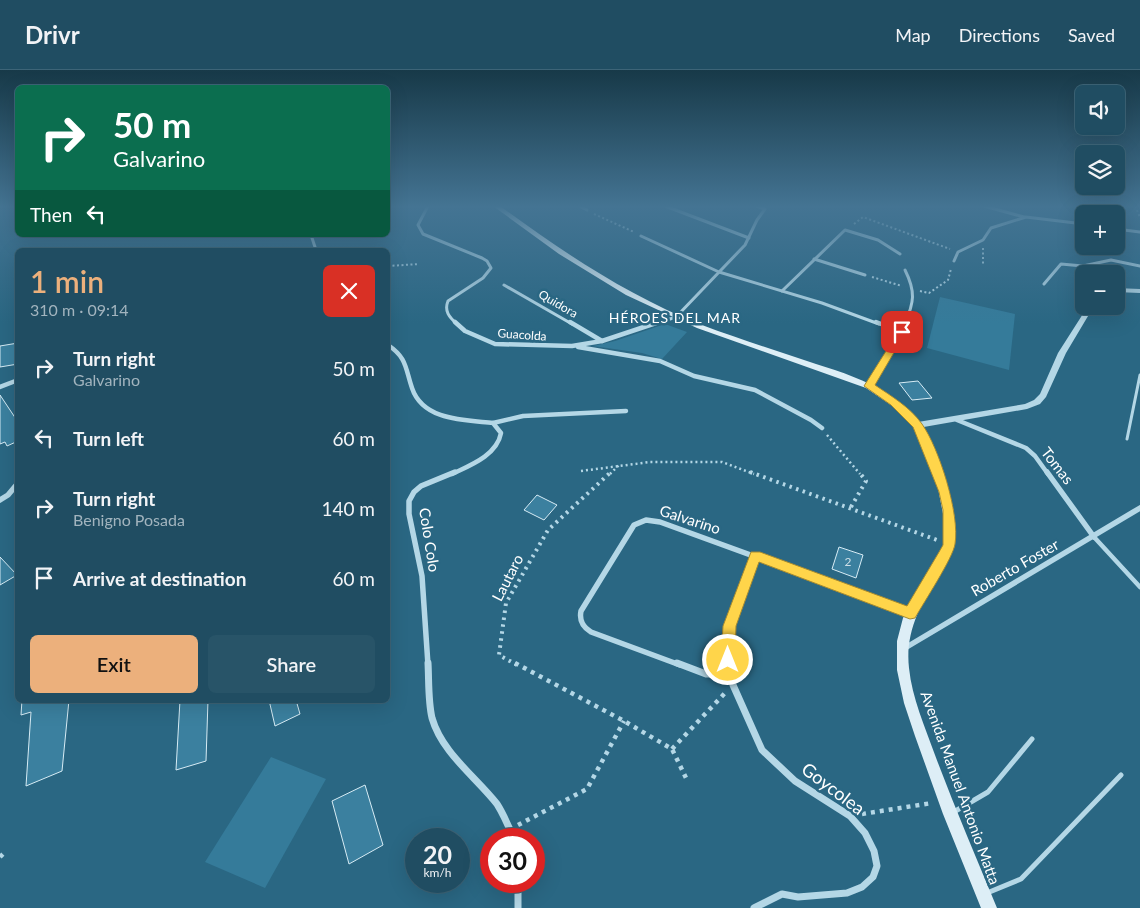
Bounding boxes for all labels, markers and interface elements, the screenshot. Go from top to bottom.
text: Drivr [25,20,80,49]
text: Map [895,24,931,46]
text: Directions [959,24,1040,46]
text: Saved [1068,24,1115,46]
map controls [1075,85,1125,315]
button: sound [1075,85,1125,135]
text: 50 m [113,103,191,145]
icon: right [30,105,95,170]
text: Galvarino [113,145,205,172]
button: layers [1075,145,1125,195]
icon: left [82,200,110,228]
text: Then [30,203,72,226]
button: + [1075,205,1125,255]
text: 1 min [30,263,104,299]
button: close [323,265,375,317]
button: − [1075,265,1125,315]
street label: Quidora [536,286,581,321]
text: 310 m · 09:14 [30,300,129,319]
district label: HÉROES DEL MAR [609,309,741,326]
pin [881,311,923,353]
icon: arrive [888,318,916,346]
street label: Guacolda [497,325,547,344]
text: Turn right [73,347,155,370]
icon: right [30,354,58,382]
text: 50 m [332,357,375,380]
text: Galvarino [73,370,140,389]
icon: left [30,424,58,452]
text: Turn left [73,427,144,450]
text: 60 m [332,427,375,450]
street label: Tomas [1038,443,1078,487]
text: Turn right [73,487,155,510]
icon: right [30,494,58,522]
text: 140 m [321,497,375,520]
street label: Galvarino [658,501,723,537]
street label: Colo Colo [416,506,444,573]
text: Benigno Posada [73,510,185,529]
street label: Roberto Foster [967,534,1062,600]
street label: Lautaro [488,551,526,604]
house number: 2 [845,554,852,569]
icon: arrive [30,564,58,592]
text: Arrive at destination [73,567,246,590]
text: 60 m [332,567,375,590]
position arrow [701,633,753,685]
button: Exit [30,635,198,693]
button: Share [208,635,375,693]
street label: Avenida Manuel Antonio Matta [917,688,1004,887]
street label: Goycolea [798,757,870,819]
speed limit sign: 30 [480,828,545,893]
text: 20 [423,839,452,869]
text: km/h [423,865,452,880]

